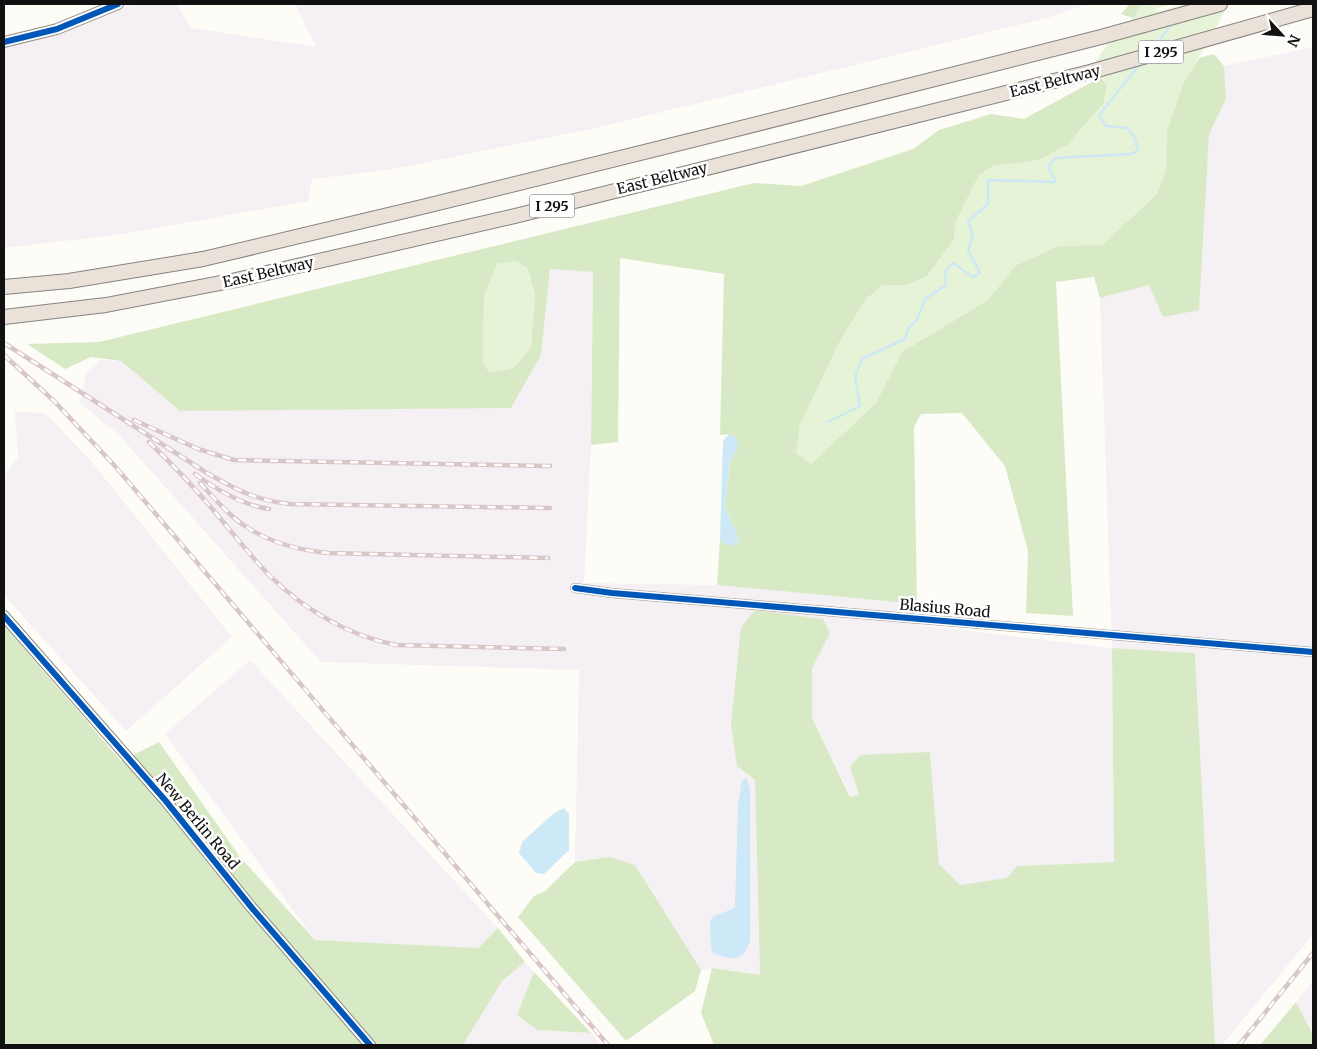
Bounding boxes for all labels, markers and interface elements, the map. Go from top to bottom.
north arrow [1257,10,1307,60]
text: N [1283,32,1304,50]
road number: I 295 [1138,41,1184,64]
street label: East Beltway [1008,60,1103,101]
street label: East Beltway [615,157,710,198]
road number: I 295 [530,195,574,218]
street label: East Beltway [221,252,316,292]
street label: Blasius Road [899,595,991,621]
street label: New Berlin Road [152,769,244,873]

